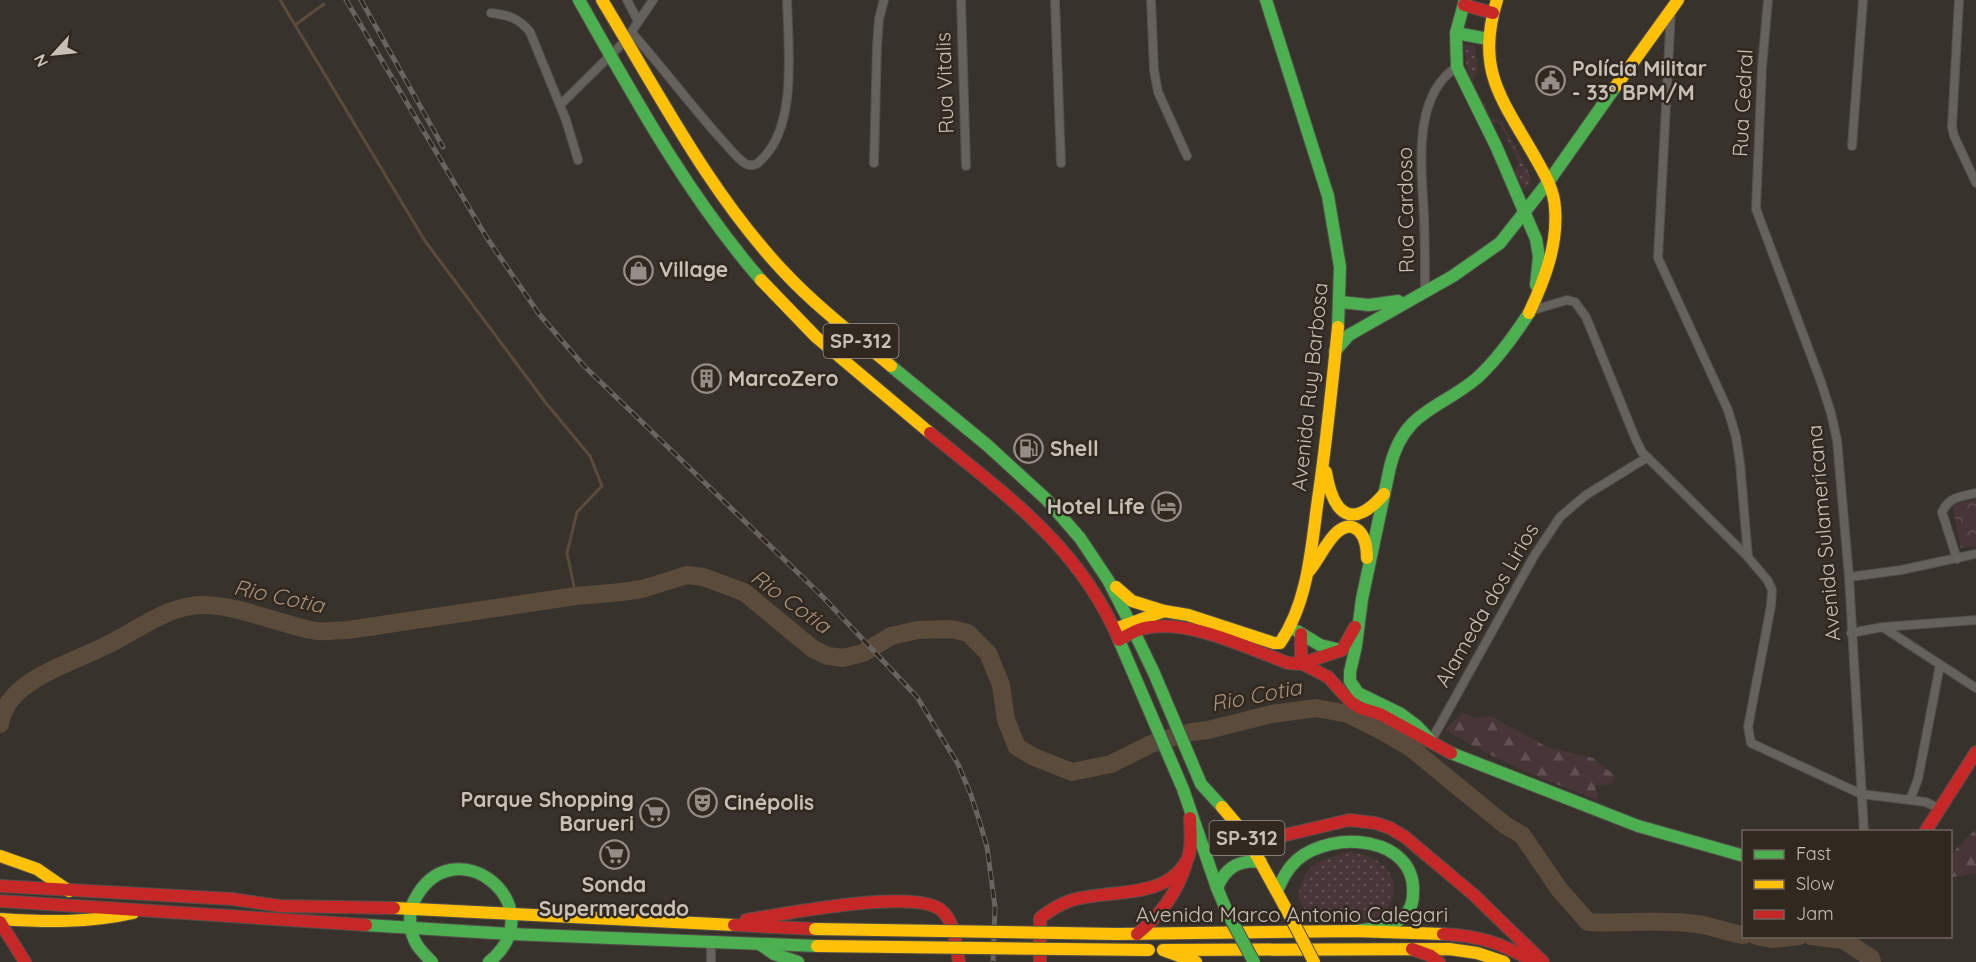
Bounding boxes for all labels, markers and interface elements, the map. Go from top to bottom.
north arrow [24,24,84,84]
street label: Rua Vitalis [929,32,959,134]
street label: Rua Cedral [1726,48,1758,158]
text: N [29,51,52,71]
place label: Polícia Militar - 33º BPM/M [1572,55,1707,105]
public building icon: Polícia Militar - 33º BPM/M [1535,65,1567,97]
street label: Rua Cardoso [1391,147,1419,273]
shop icon: Village [622,254,654,286]
place label: Village [659,256,728,282]
street label: Avenida Ruy Barbosa [1285,281,1333,493]
road number: SP-312 [824,324,898,358]
building icon: MarcoZero [691,363,723,395]
place label: MarcoZero [728,365,839,391]
street label: Avenida Sulamericana [1801,424,1845,642]
fuel station icon: Shell [1013,433,1045,465]
place label: Shell [1050,435,1099,461]
hotel icon: Hotel Life [1150,491,1182,523]
place label: Hotel Life [1047,493,1145,519]
street label: Alameda dos Lirios [1429,518,1544,691]
water label: Rio Cotia [746,563,838,640]
water label: Rio Cotia [231,573,328,620]
water label: Rio Cotia [1208,672,1305,718]
place label: Parque Shopping Barueri [461,786,634,836]
theatre icon: Cinépolis [687,787,719,819]
place label: Cinépolis [724,789,814,815]
supermarket icon: Parque Shopping Barueri [639,796,671,828]
road number: SP-312 [1210,821,1284,855]
legend [1742,830,1952,938]
supermarket icon: Sonda Supermercado [598,838,630,870]
text: Fast [1796,842,1831,865]
place label: Sonda Supermercado [539,871,689,921]
text: Slow [1796,872,1834,895]
street label: Avenida Marco Antonio Calegari [1136,901,1448,927]
text: Jam [1796,902,1834,925]

